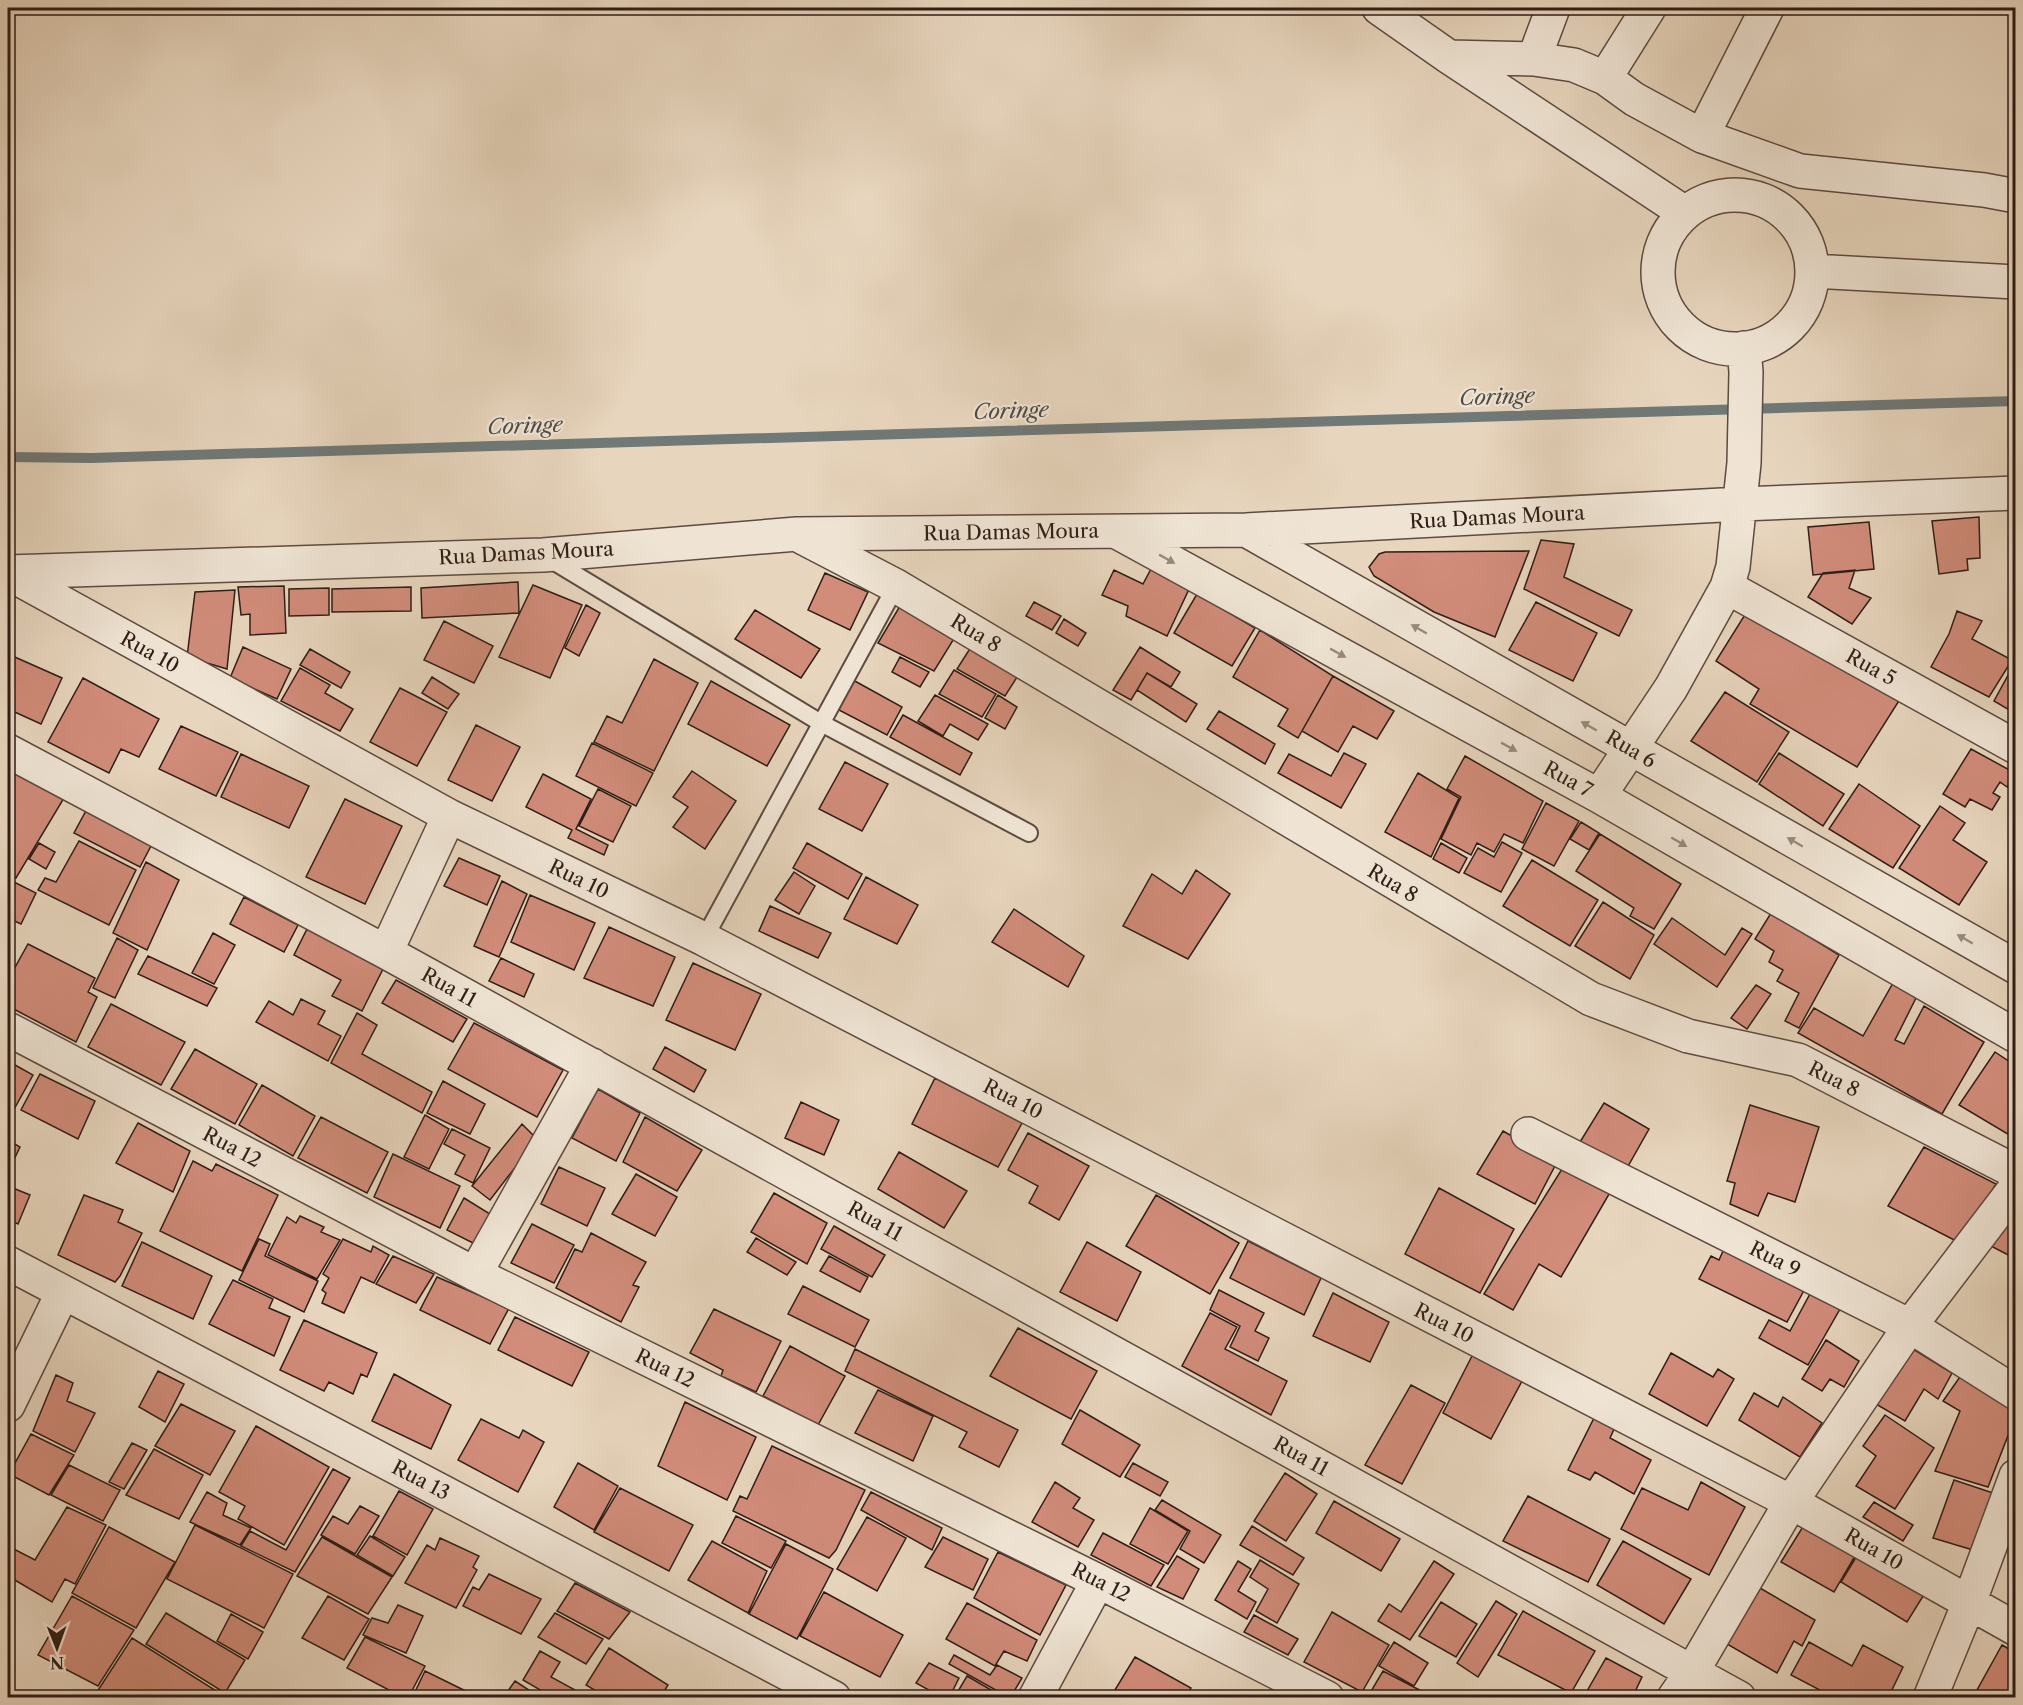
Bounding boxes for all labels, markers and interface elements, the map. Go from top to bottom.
water label: Coringe [1459,383,1536,410]
water label: Coringe [973,397,1050,424]
water label: Coringe [487,412,564,439]
street label: Rua Damas Moura [1409,500,1586,534]
street label: Rua Damas Moura [923,518,1099,546]
street label: Rua Damas Moura [438,536,615,570]
one-way arrow [1159,554,1176,564]
street label: Rua 8 [946,609,1006,657]
one-way arrow [1411,624,1428,634]
street label: Rua 10 [116,626,184,678]
street label: Rua 5 [1842,644,1900,690]
one-way arrow [1330,648,1347,658]
one-way arrow [1581,720,1597,731]
street label: Rua 6 [1601,725,1661,773]
one-way arrow [1501,742,1518,752]
street label: Rua 7 [1539,756,1597,802]
one-way arrow [1671,837,1688,847]
one-way arrow [1787,837,1803,848]
street label: Rua 10 [545,854,613,904]
street label: Rua 8 [1363,859,1423,907]
one-way arrow [1956,934,1973,944]
street label: Rua 11 [417,962,481,1012]
street label: Rua 8 [1804,1056,1864,1102]
street label: Rua 10 [979,1074,1047,1124]
street label: Rua 12 [199,1122,265,1172]
street label: Rua 11 [843,1196,907,1246]
street label: Rua 9 [1745,1236,1805,1282]
street label: Rua 10 [1410,1298,1478,1348]
street label: Rua 12 [632,1344,698,1392]
street label: Rua 11 [1269,1431,1333,1481]
street label: Rua 13 [388,1455,454,1505]
street label: Rua 10 [1840,1523,1908,1575]
street label: Rua 12 [1068,1557,1134,1607]
north arrow [27,1618,87,1678]
text: N [50,1653,64,1673]

